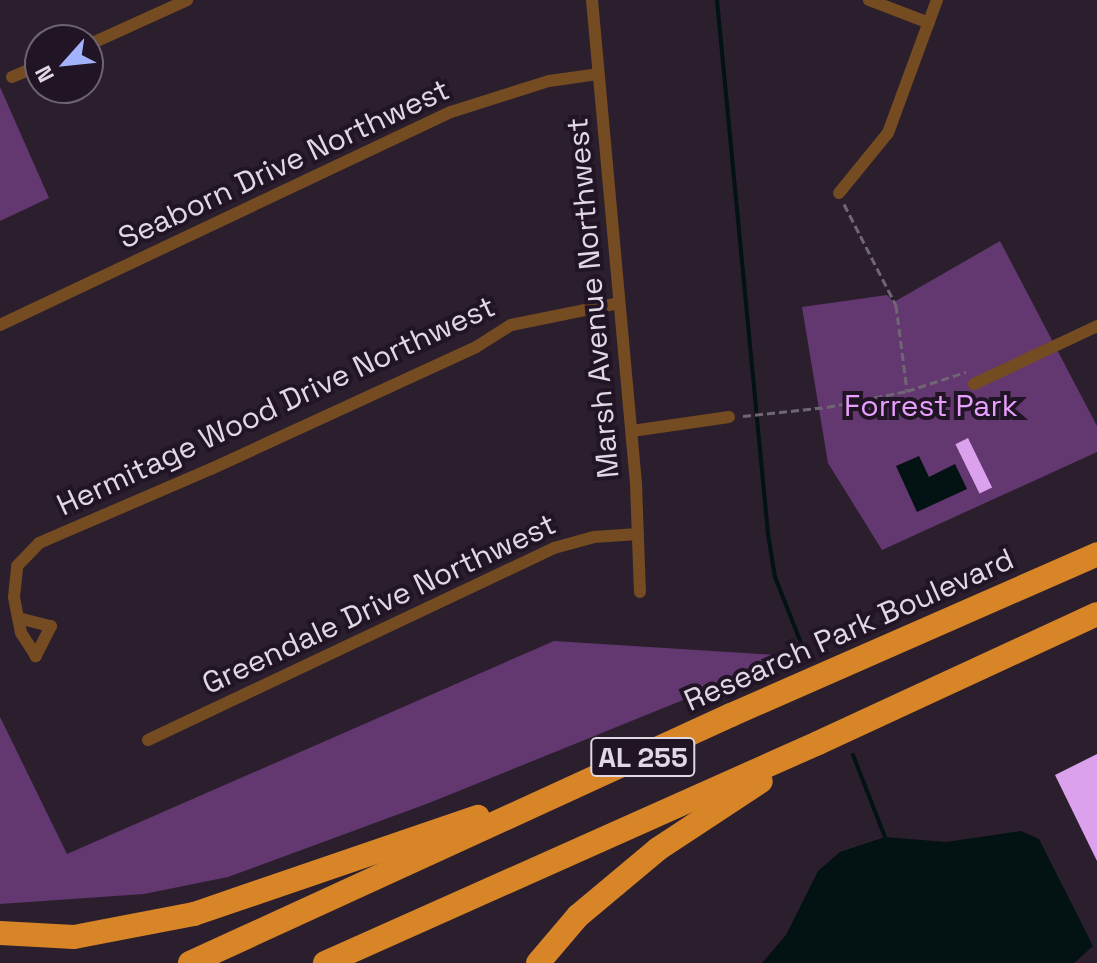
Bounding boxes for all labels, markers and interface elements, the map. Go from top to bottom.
north arrow [24,24,104,104]
text: N [29,61,60,87]
street label: Seaborn Drive Northwest [113,71,455,257]
street label: Marsh Avenue Northwest [559,116,627,480]
street label: Hermitage Wood Drive Northwest [51,288,501,524]
park label: Forrest Park [844,388,1018,424]
street label: Greendale Drive Northwest [196,506,562,702]
street label: Research Park Boulevard [679,541,1019,719]
road number: AL 255 [589,733,697,781]

